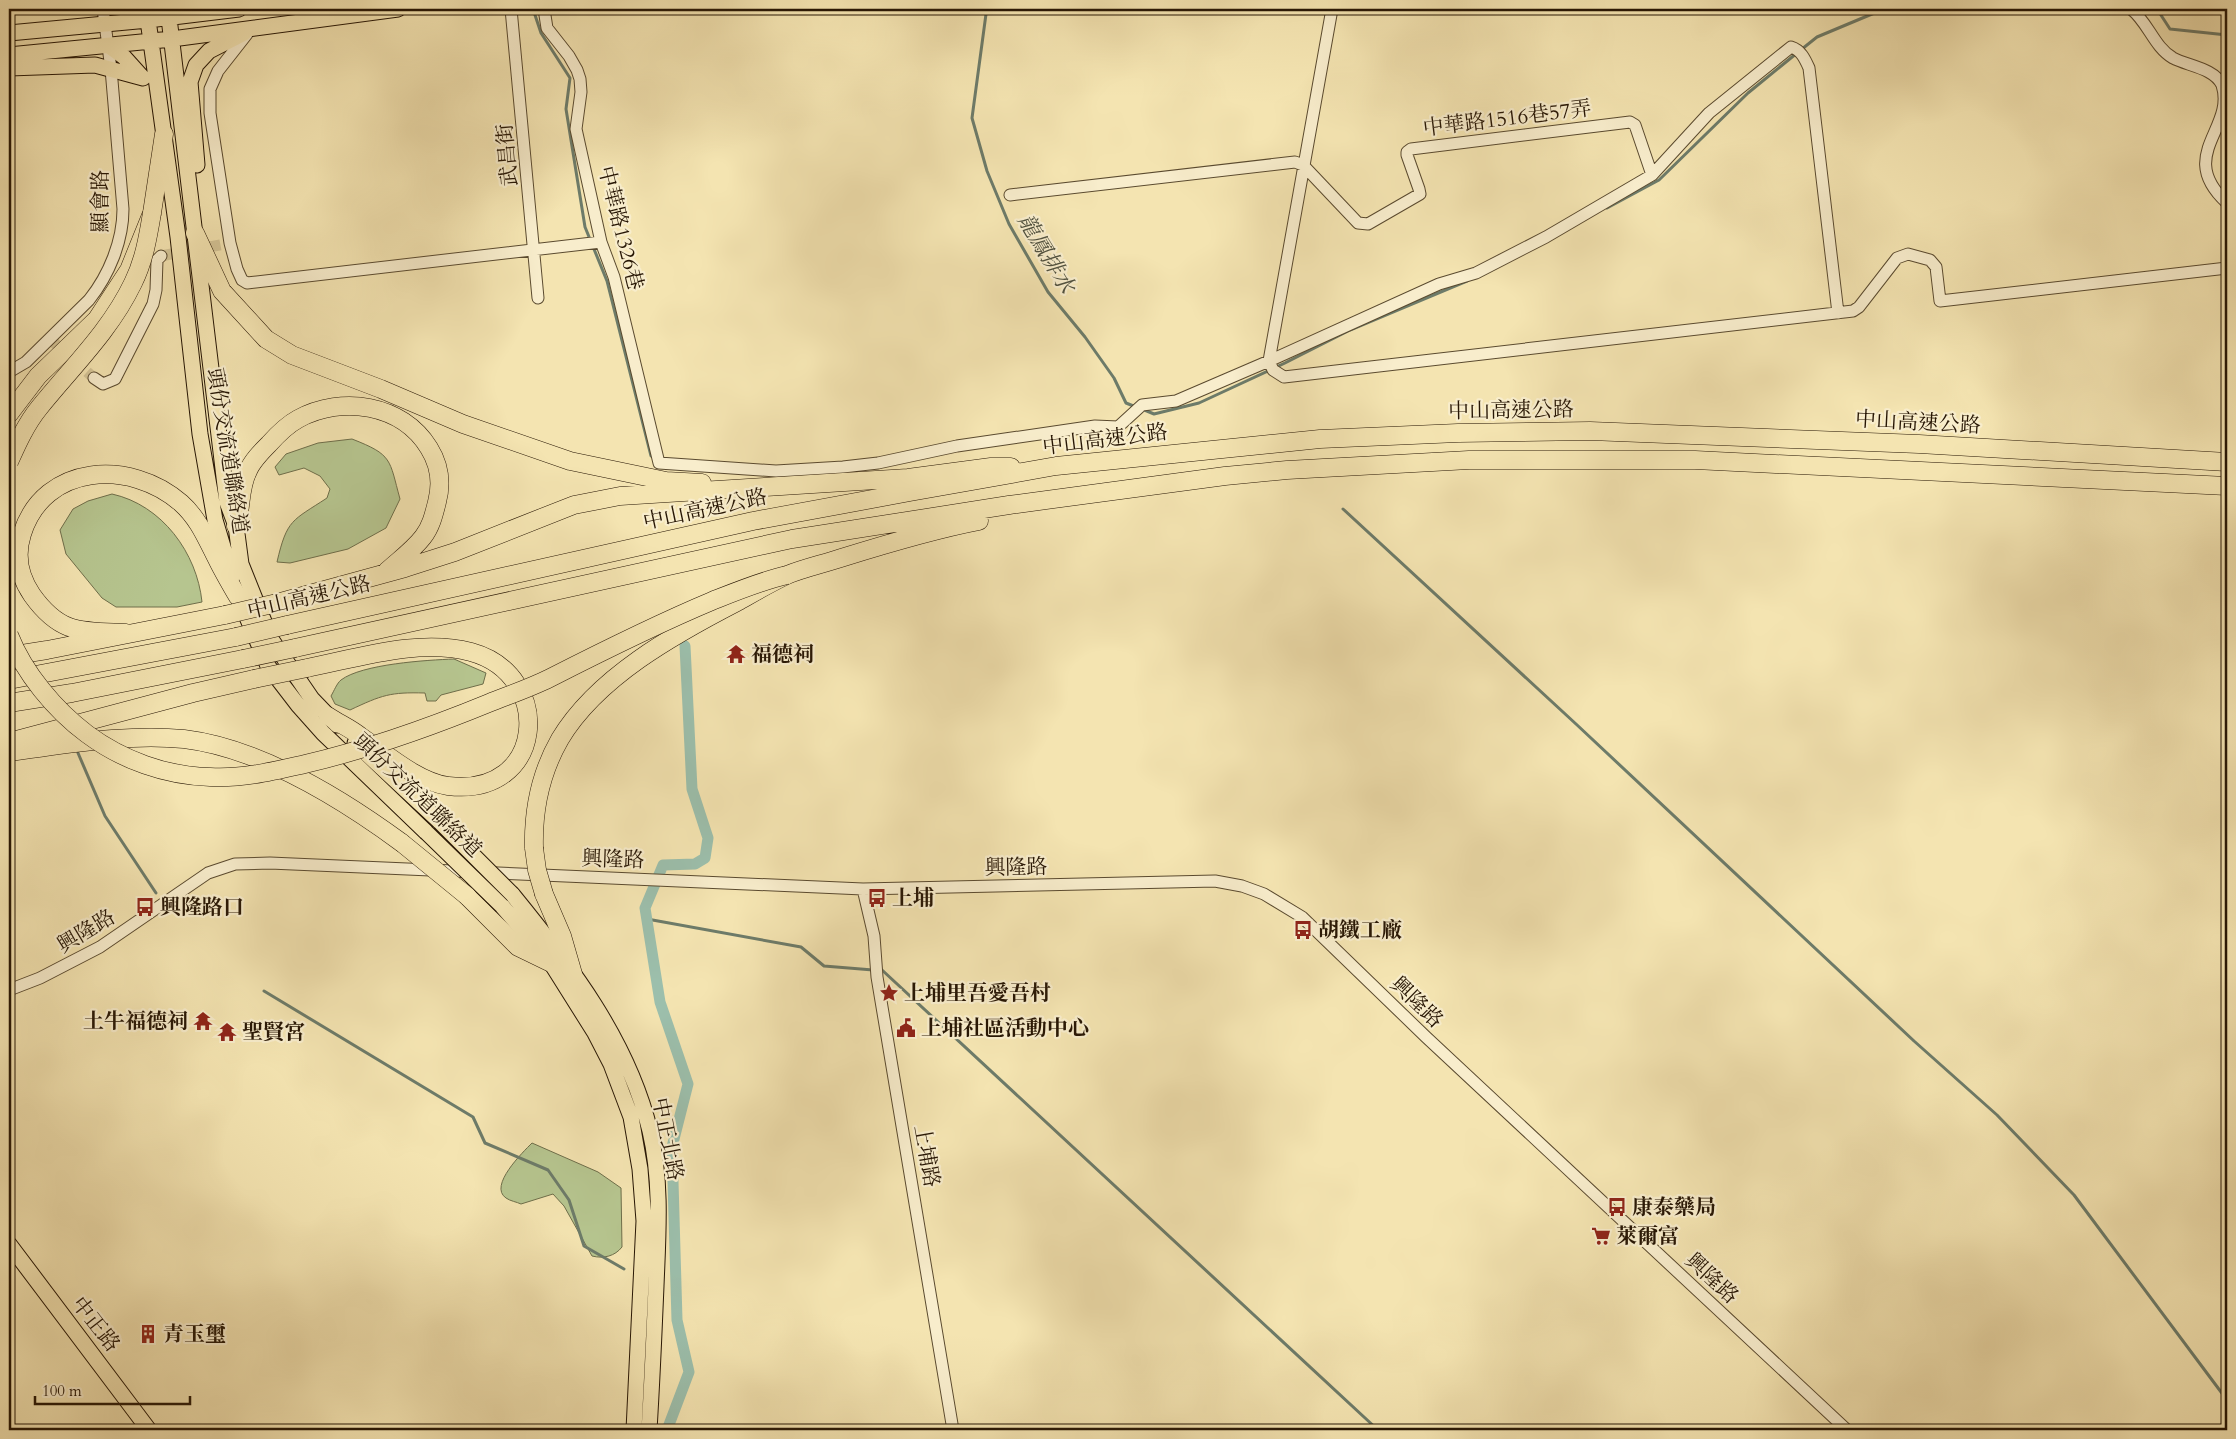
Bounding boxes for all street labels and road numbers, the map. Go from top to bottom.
street label: 中華路1516巷57弄 [1421,94,1593,143]
street label: 武昌街 [490,122,525,188]
street label: 中華路1326巷 [591,163,650,293]
street label: 顯會路 [86,170,115,233]
street label: 頭份交流道聯絡道 [200,366,255,536]
street label: 中山高速公路 [1448,395,1574,426]
street label: 中山高速公路 [1854,405,1982,440]
street label: 中山高速公路 [1041,417,1169,462]
street label: 中山高速公路 [640,482,770,537]
street label: 中山高速公路 [244,569,374,626]
street label: 頭份交流道聯絡道 [347,727,488,864]
street label: 興隆路 [581,844,645,875]
street label: 興隆路 [984,852,1048,883]
street label: 興隆路 [52,903,121,960]
street label: 興隆路 [1384,970,1449,1035]
street label: 中正北路 [645,1095,690,1183]
street label: 上埔路 [907,1123,946,1190]
street label: 興隆路 [1679,1246,1745,1310]
street label: 中正路 [65,1291,126,1358]

